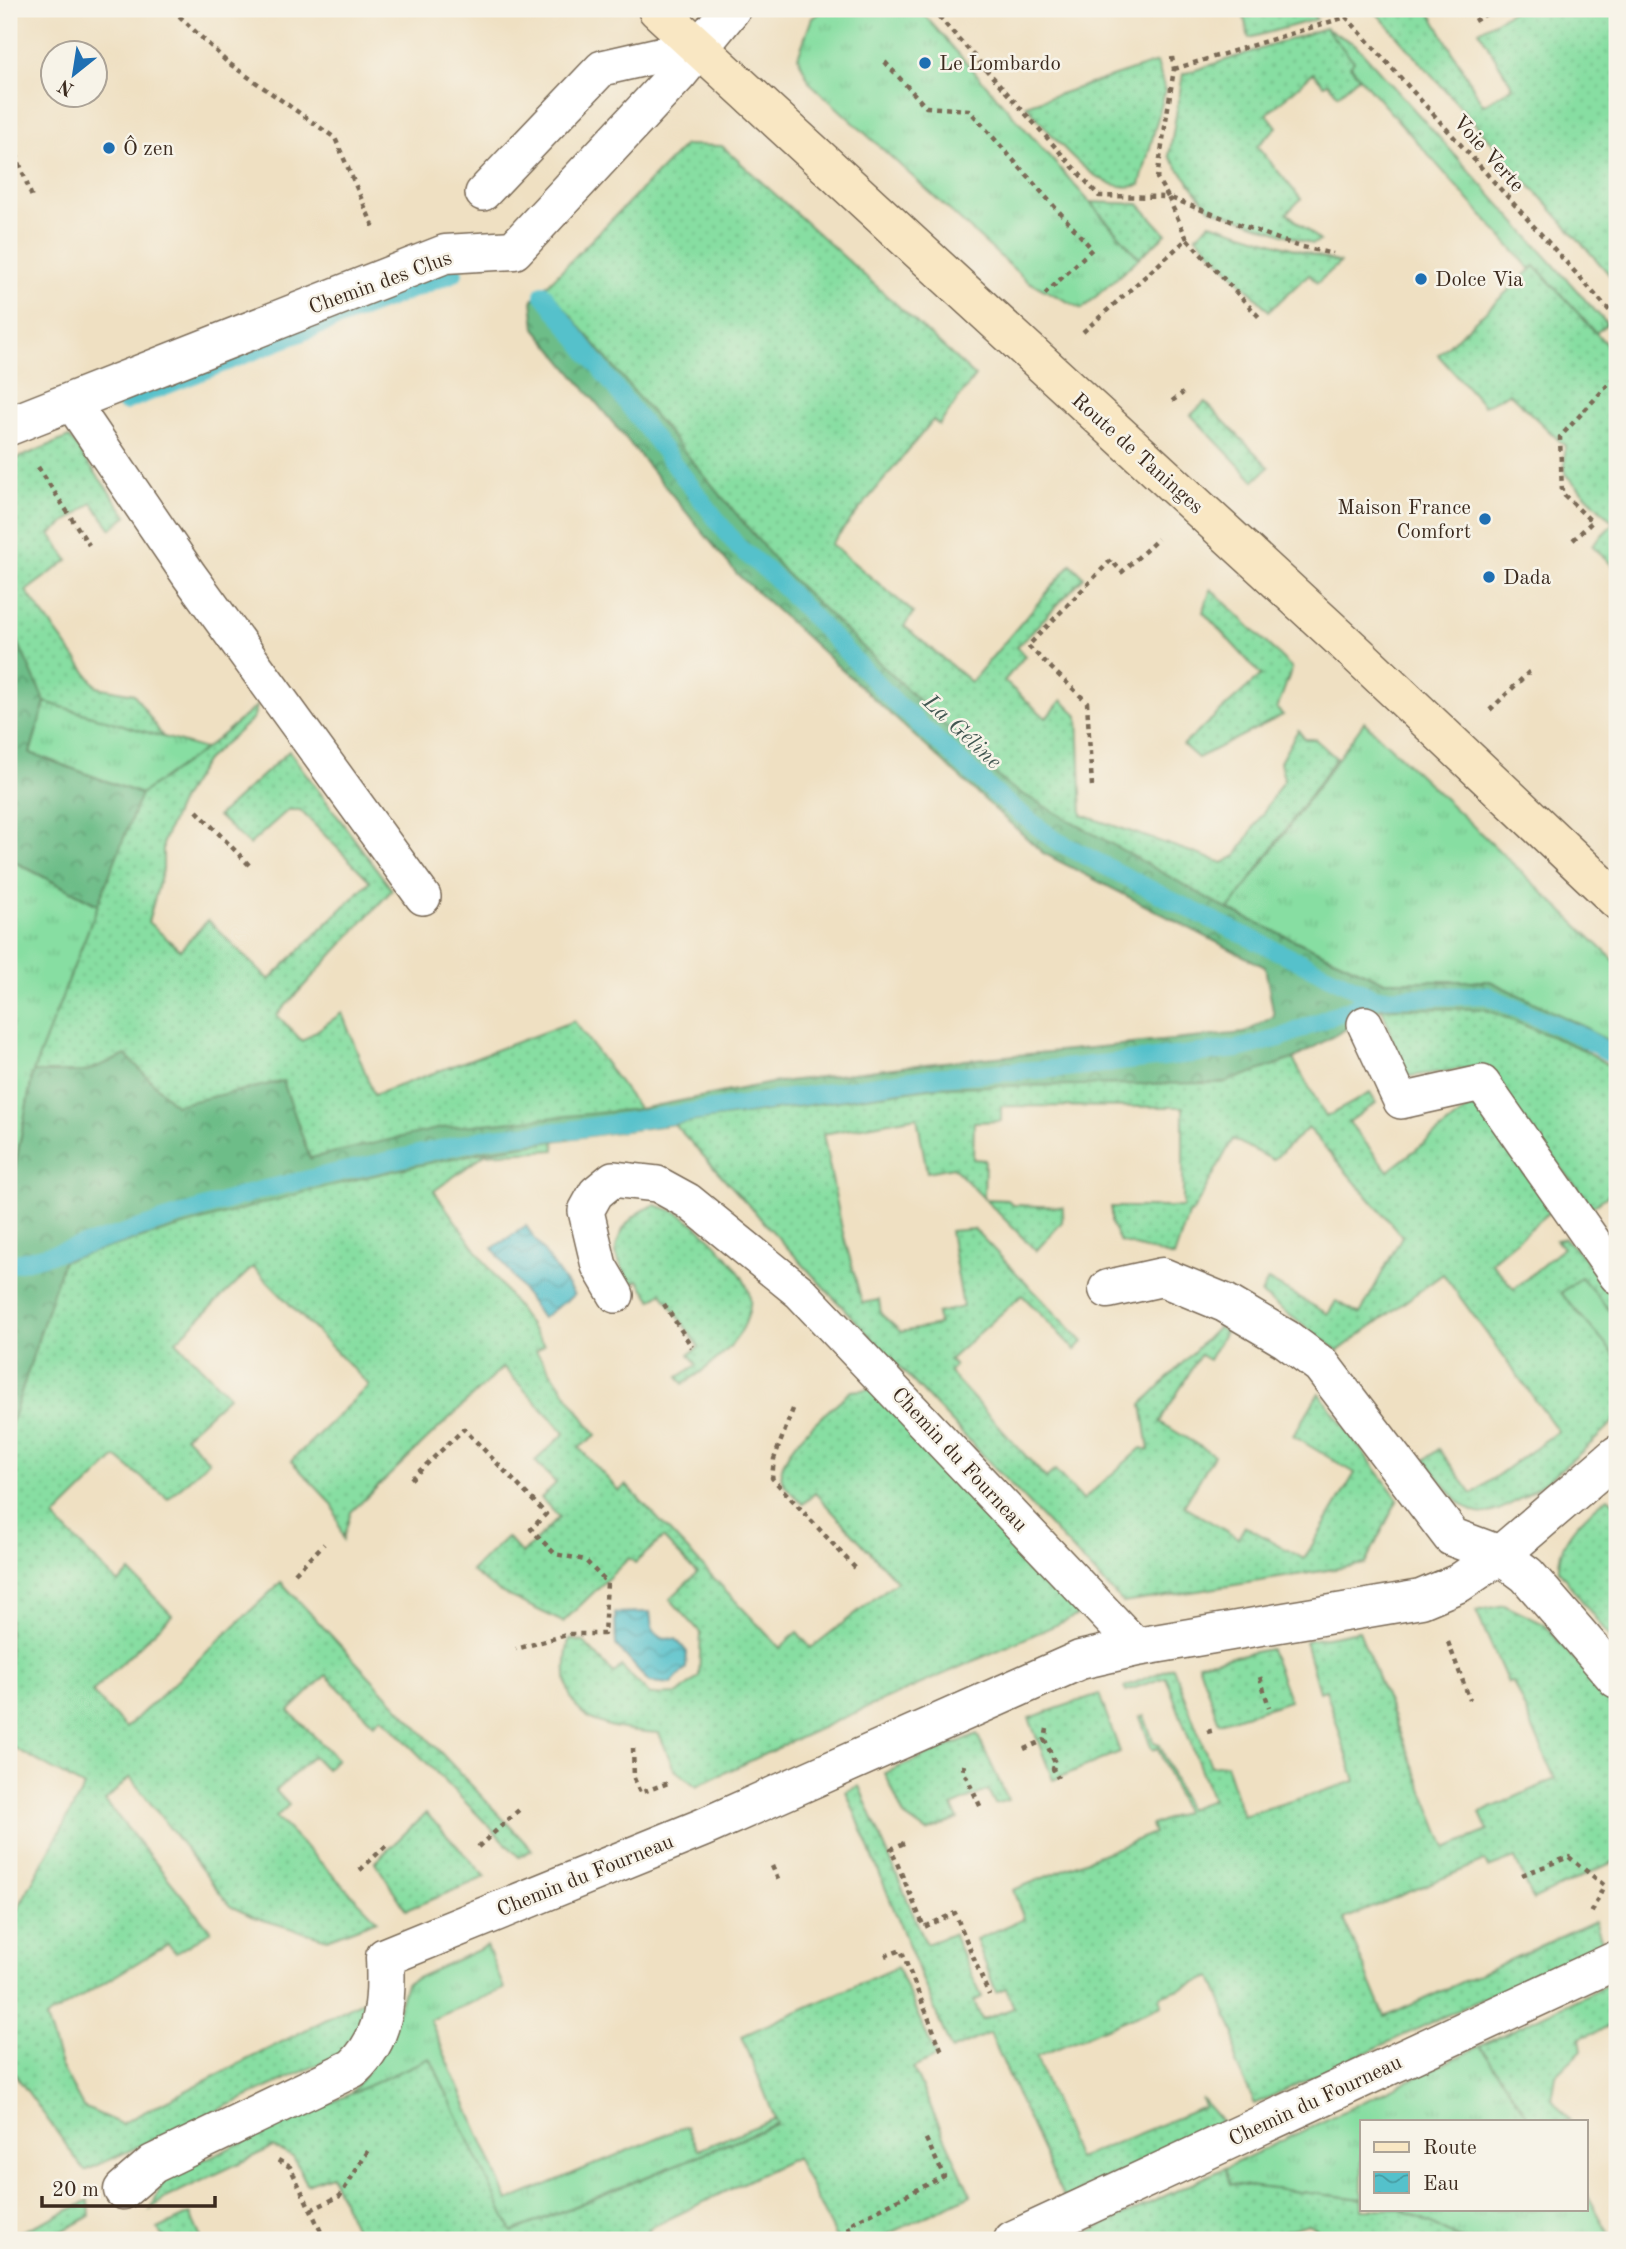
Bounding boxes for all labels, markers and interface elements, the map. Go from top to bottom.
north arrow [38,38,108,108]
place label: Le Lombardo [939,54,1061,75]
marker: Le Lombardo [917,55,933,71]
text: N [55,74,78,98]
street label: Voie Verte [1448,112,1528,196]
place label: Ô zen [123,135,174,160]
marker: Ô zen [101,140,117,156]
street label: Chemin des Clus [306,248,455,319]
place label: Dolce Via [1435,270,1524,291]
marker: Dolce Via [1413,271,1429,287]
street label: Route de Taninges [1067,390,1207,518]
place label: Maison France Comfort [1337,498,1471,543]
marker: Maison France Comfort [1477,511,1493,527]
place label: Dada [1503,568,1551,589]
marker: Dada [1481,569,1497,585]
water label: La Géline [918,690,1006,774]
street label: Chemin du Fourneau [887,1384,1031,1536]
street label: Chemin du Fourneau [494,1831,677,1921]
street label: Chemin du Fourneau [1226,2052,1405,2151]
legend [1360,2120,1588,2210]
text: Route [1423,2138,1477,2159]
scale bar [42,2165,215,2209]
text: Eau [1423,2174,1459,2195]
text: 20 m [52,2180,99,2201]

